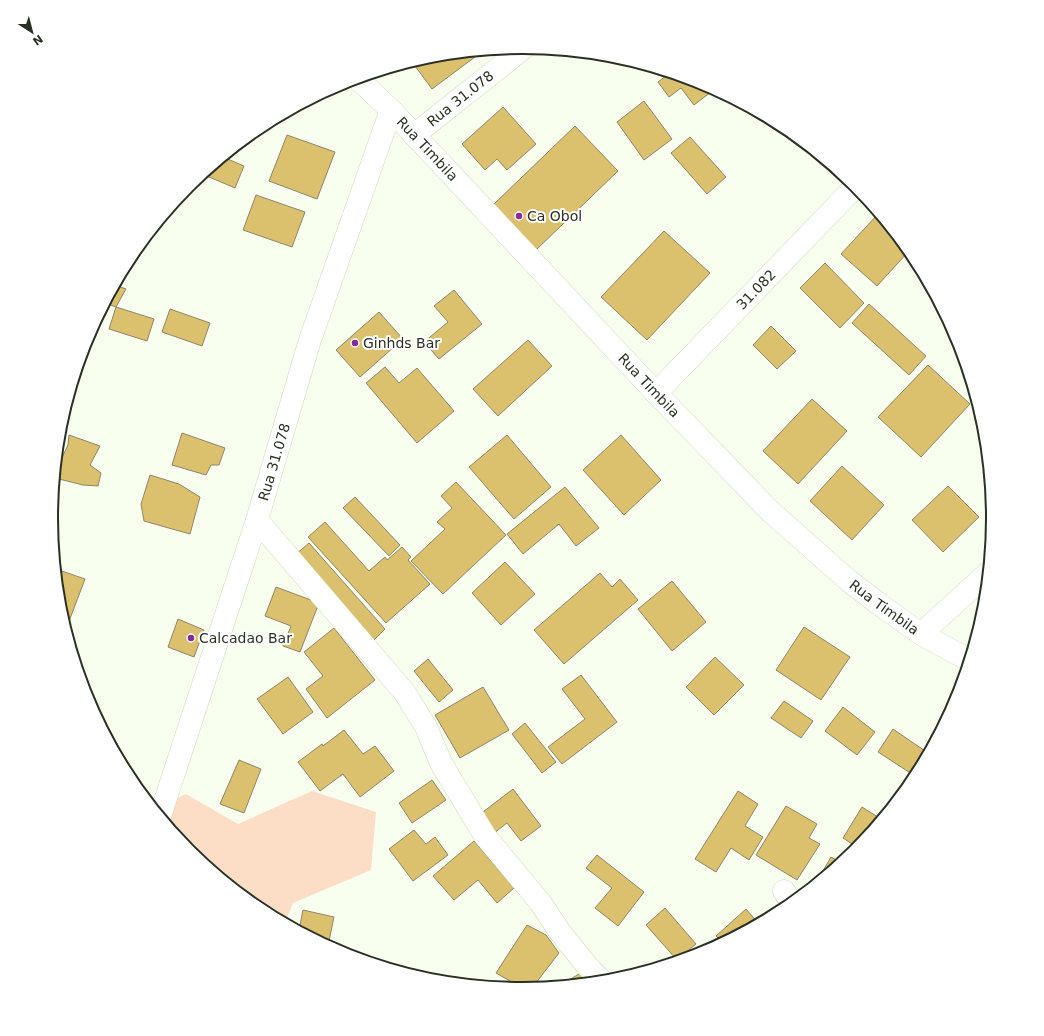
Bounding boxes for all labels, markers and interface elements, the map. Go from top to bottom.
north arrow [12,12,52,52]
text: N [30,32,45,48]
street label: Rua 31.078 [424,67,497,129]
street label: Rua Timbila [394,114,461,184]
place label: Ca Obol [527,208,582,224]
marker: Ca Obol [514,211,524,221]
street label: 31.082 [733,266,779,313]
place label: Ginhds Bar [363,335,440,351]
marker: Ginhds Bar [350,338,360,348]
street label: Rua Timbila [615,350,683,421]
street label: Rua 31.078 [255,421,293,503]
street label: Rua Timbila [847,576,922,638]
place label: Calcadao Bar [199,630,292,646]
marker: Calcadao Bar [186,633,196,643]

